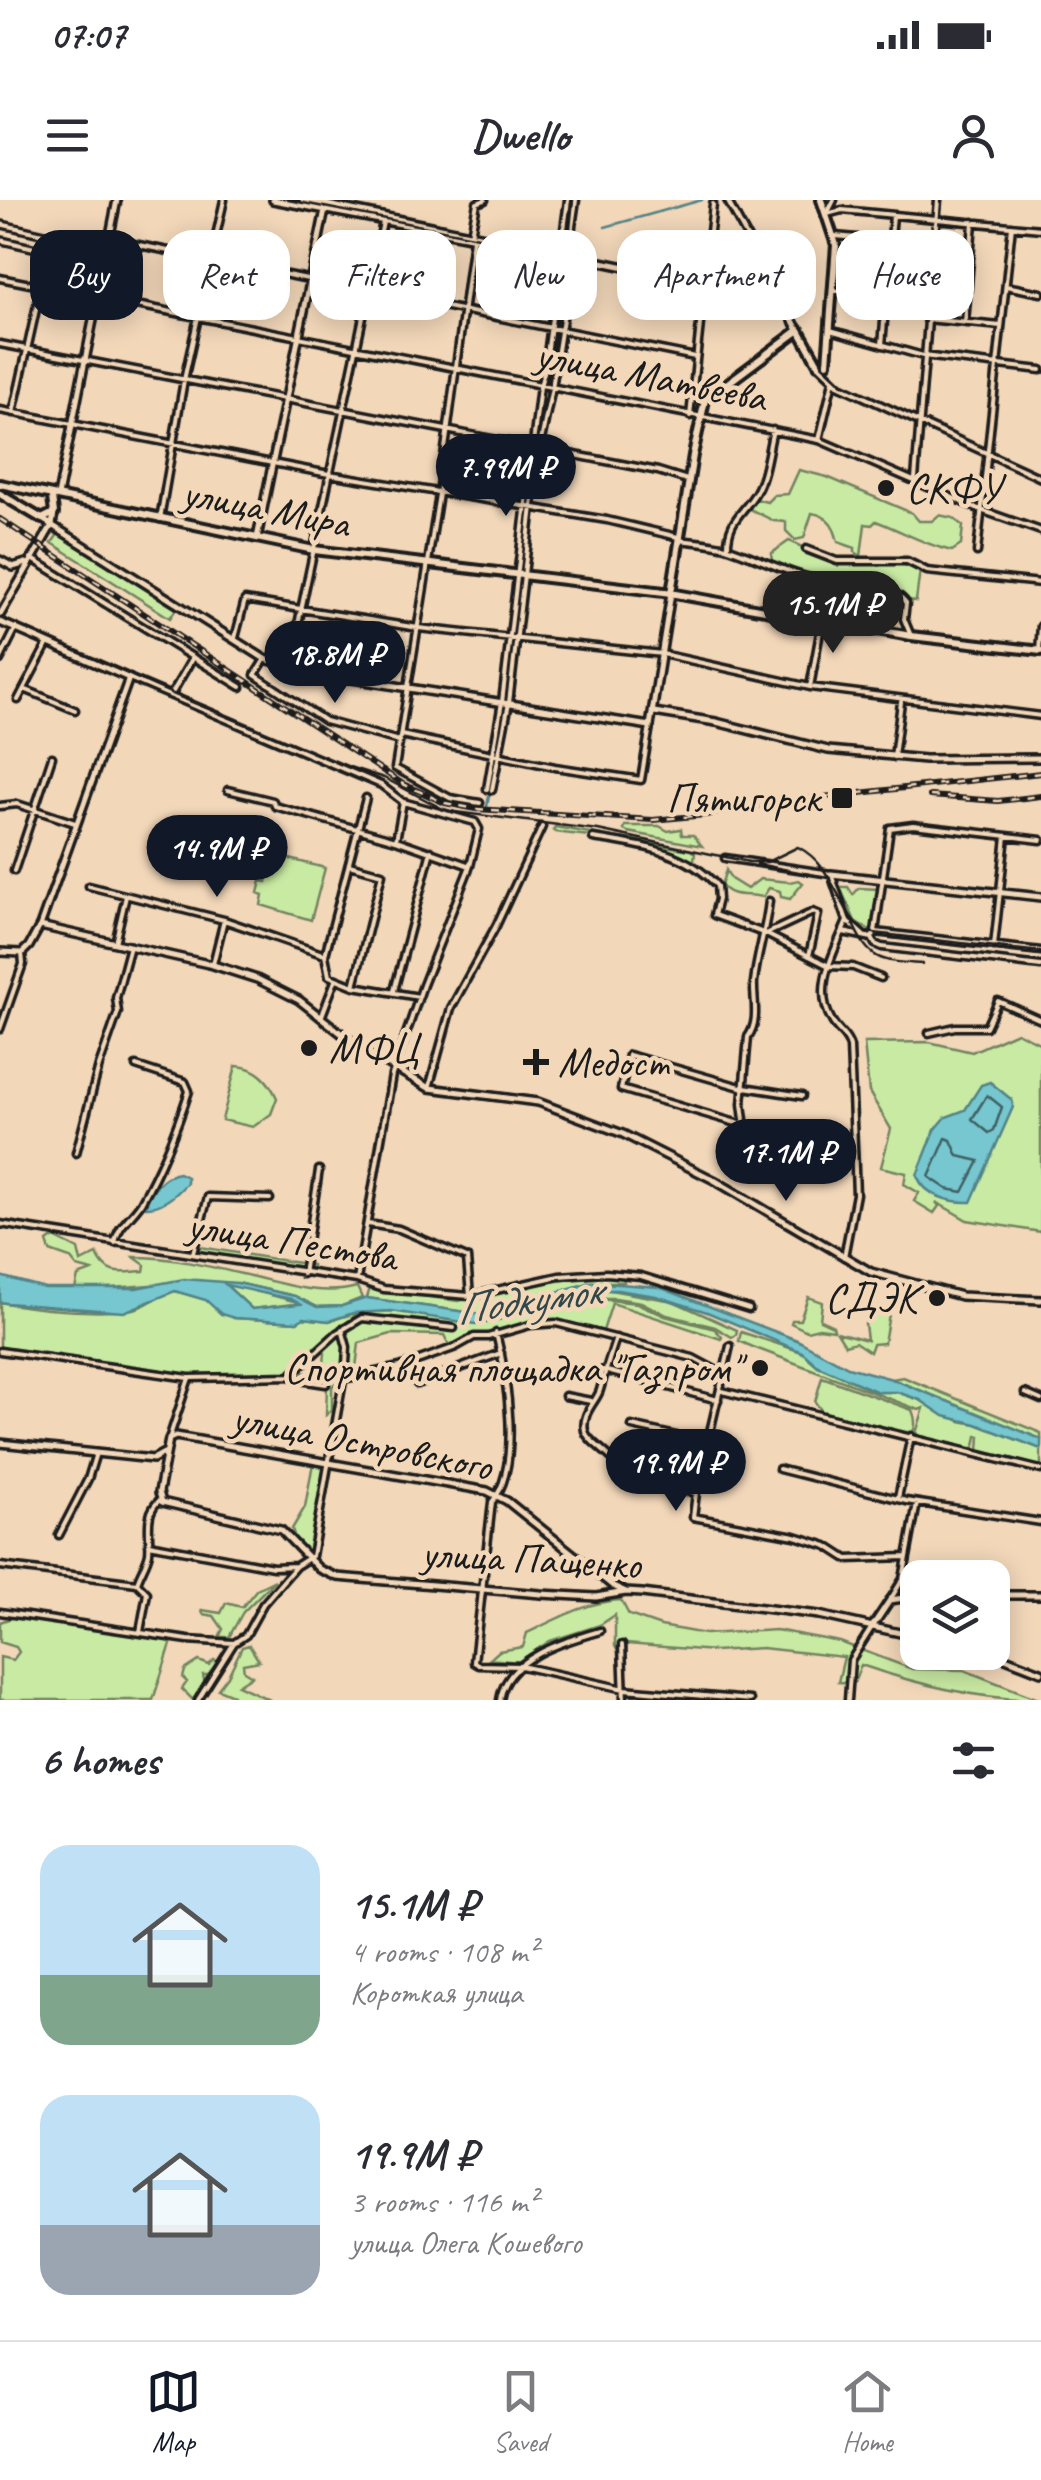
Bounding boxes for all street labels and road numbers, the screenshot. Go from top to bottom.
street label: улица Матвеева [528,327,773,425]
street label: улица Мира [175,465,357,551]
street label: улица Пестова [181,1198,404,1284]
street label: улица Островского [225,1390,498,1494]
street label: улица Пащенко [417,1527,644,1591]

